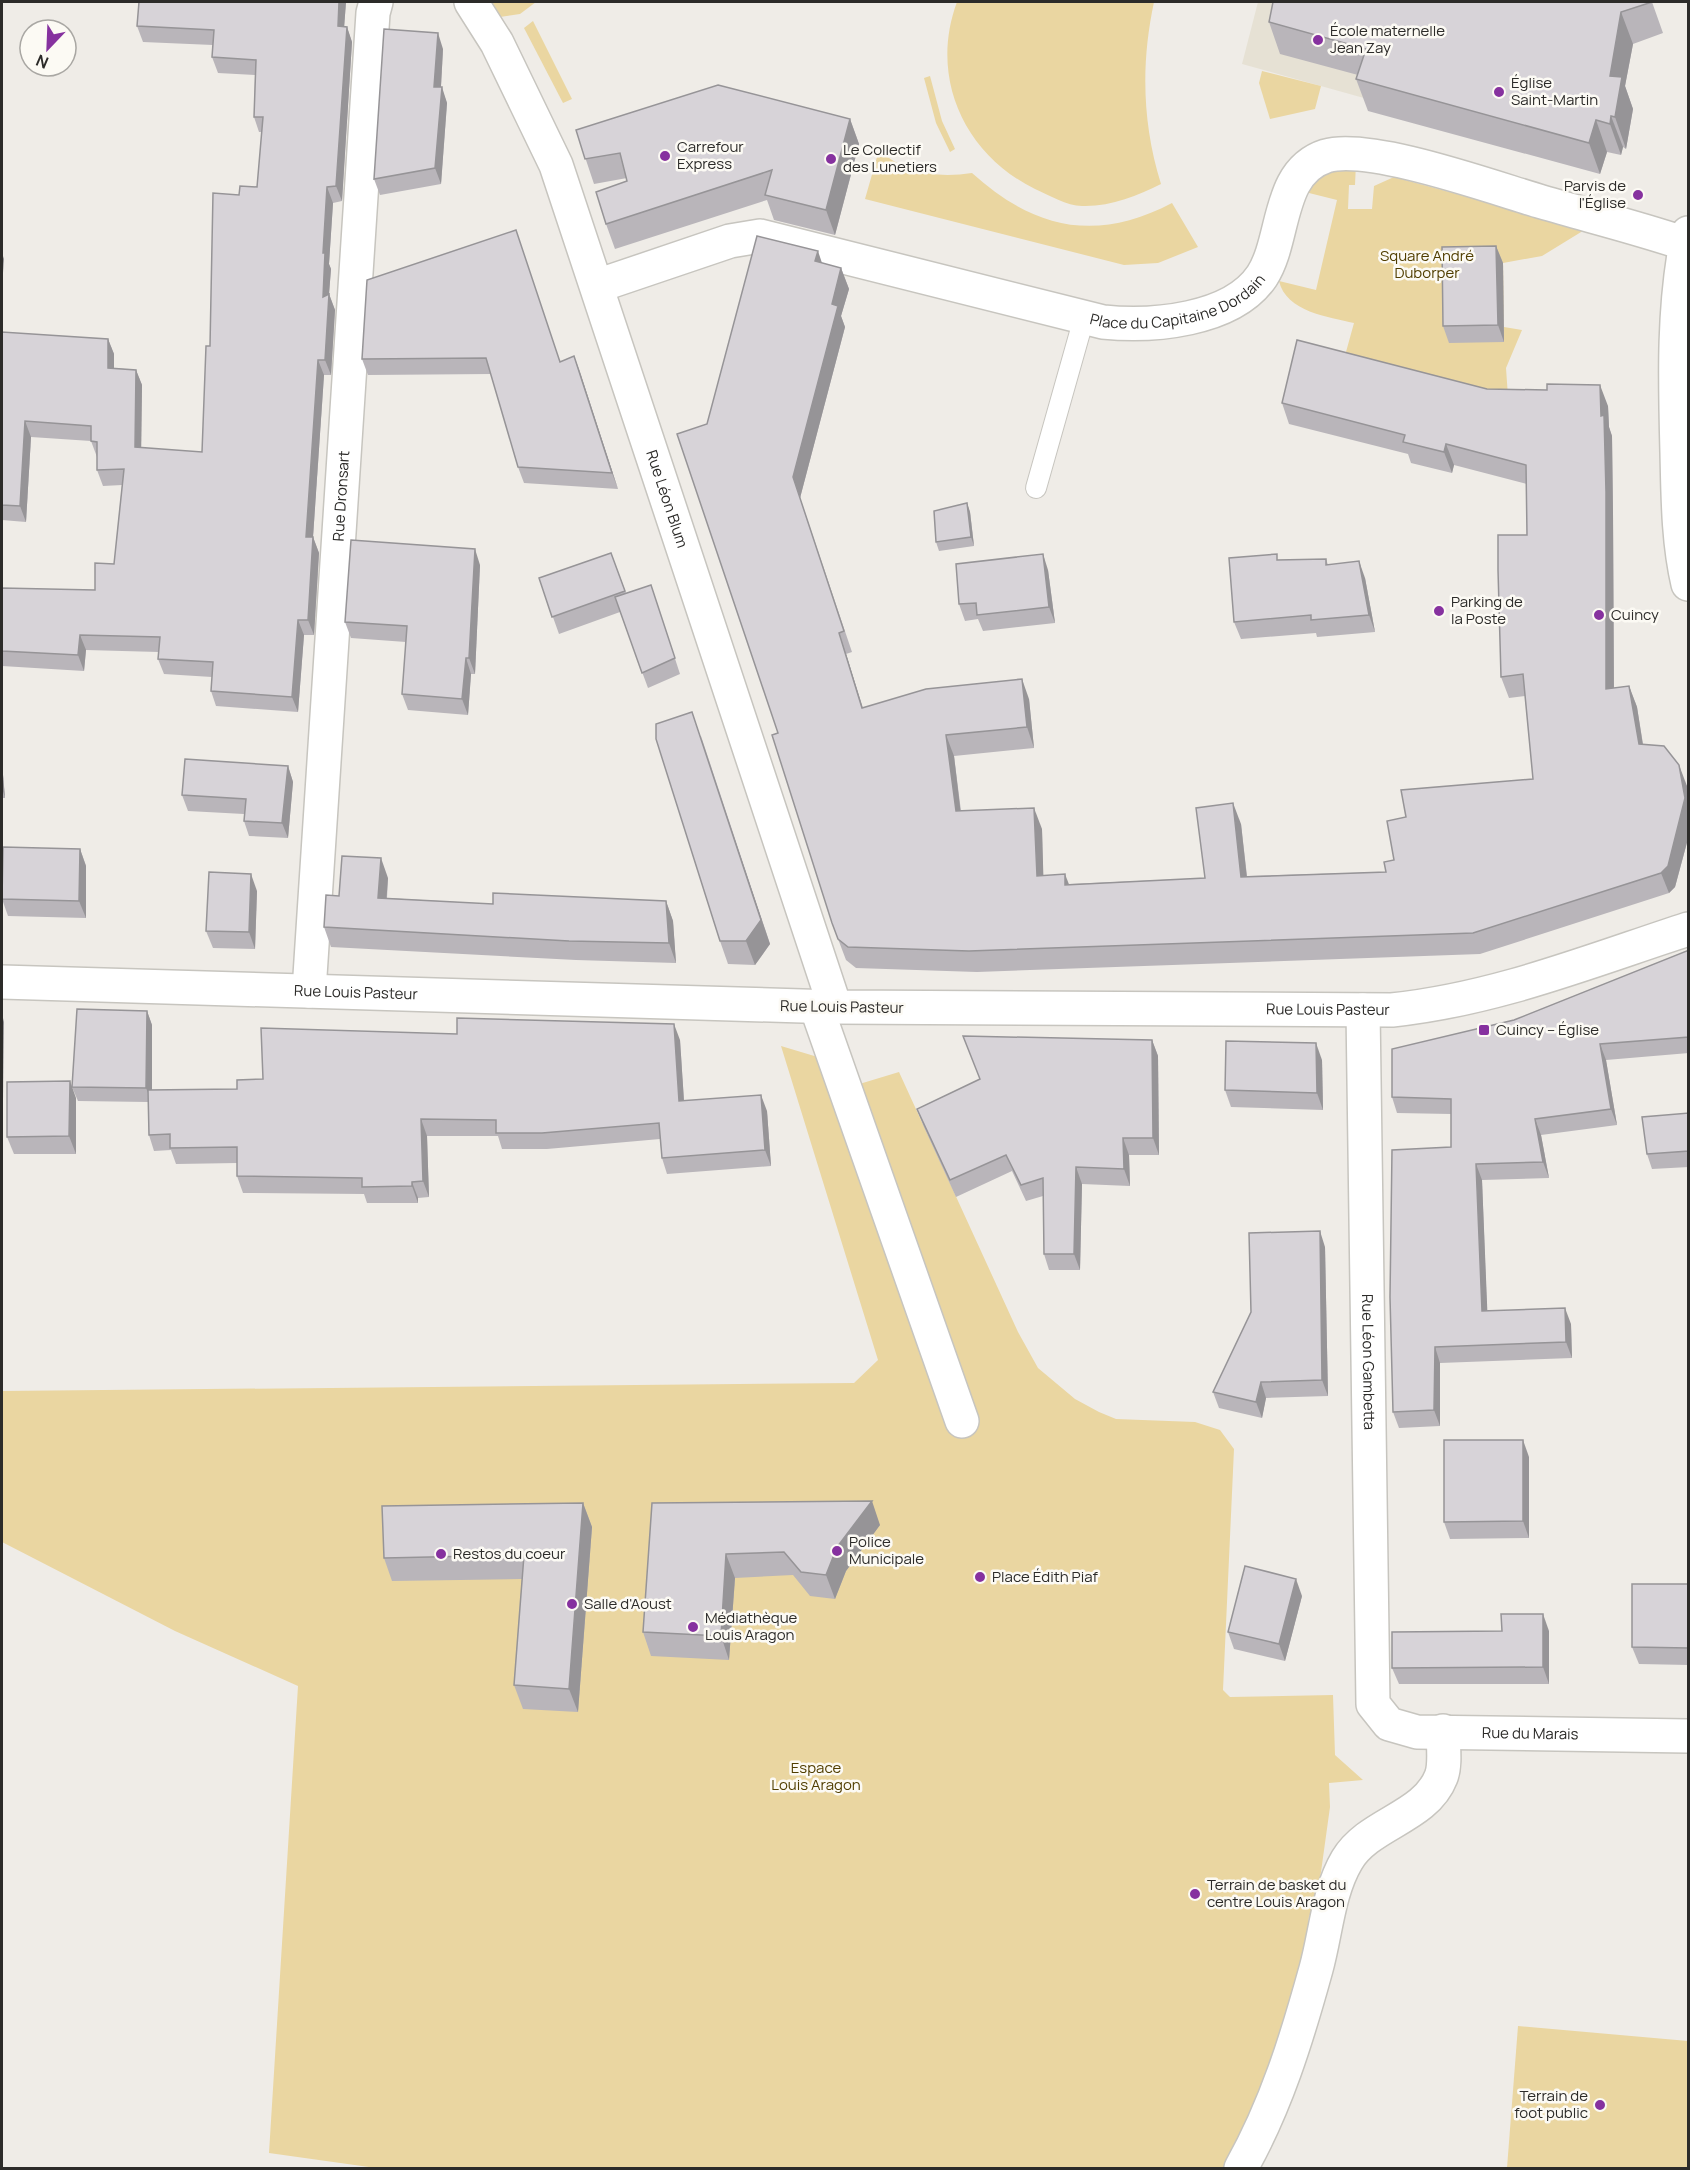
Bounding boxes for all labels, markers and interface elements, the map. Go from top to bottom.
north arrow [18,18,78,78]
place label: École maternelle Jean Zay [1330,20,1445,58]
marker: École maternelle Jean Zay [1311,33,1325,47]
text: N [33,49,52,74]
place label: Église Saint-Martin [1511,72,1598,110]
marker: Église Saint-Martin [1492,85,1506,99]
place label: Carrefour Express [677,136,744,174]
place label: Le Collectif des Lunetiers [843,139,937,177]
marker: Carrefour Express [658,149,672,163]
marker: Le Collectif des Lunetiers [824,152,838,166]
place label: Parvis de l'Église [1564,175,1626,213]
marker: Parvis de l'Église [1631,188,1645,202]
park label: Square André Duborper [1380,245,1474,283]
street label: Place du Capitaine Dordain [1088,270,1270,333]
street label: Rue Léon Blum [641,447,693,551]
street label: Rue Dronsart [327,450,354,542]
place label: Parking de la Poste [1451,591,1523,629]
marker: Parking de la Poste [1432,604,1446,618]
place label: Cuincy [1611,604,1659,625]
marker: Cuincy [1592,608,1606,622]
street label: Rue Louis Pasteur [294,980,419,1004]
street label: Rue Louis Pasteur [780,995,905,1018]
street label: Rue Louis Pasteur [1266,998,1390,1020]
place label: Cuincy – Église [1496,1019,1599,1040]
marker: Cuincy – Église [1477,1023,1491,1037]
street label: Rue Léon Gambetta [1357,1294,1380,1430]
place label: Police Municipale [849,1531,924,1569]
place label: Restos du coeur [453,1543,566,1564]
marker: Police Municipale [830,1544,844,1558]
marker: Restos du coeur [434,1547,448,1561]
place label: Place Édith Piaf [992,1566,1098,1587]
marker: Place Édith Piaf [973,1570,987,1584]
place label: Salle d'Aoust [584,1593,672,1614]
marker: Salle d'Aoust [565,1597,579,1611]
place label: Médiathèque Louis Aragon [705,1607,798,1645]
marker: Médiathèque Louis Aragon [686,1620,700,1634]
street label: Rue du Marais [1482,1722,1579,1744]
park label: Espace Louis Aragon [771,1757,861,1795]
place label: Terrain de basket du centre Louis Aragon [1207,1874,1346,1912]
marker: Terrain de basket du centre Louis Aragon [1188,1887,1202,1901]
place label: Terrain de foot public [1514,2085,1588,2123]
marker: Terrain de foot public [1593,2098,1607,2112]

